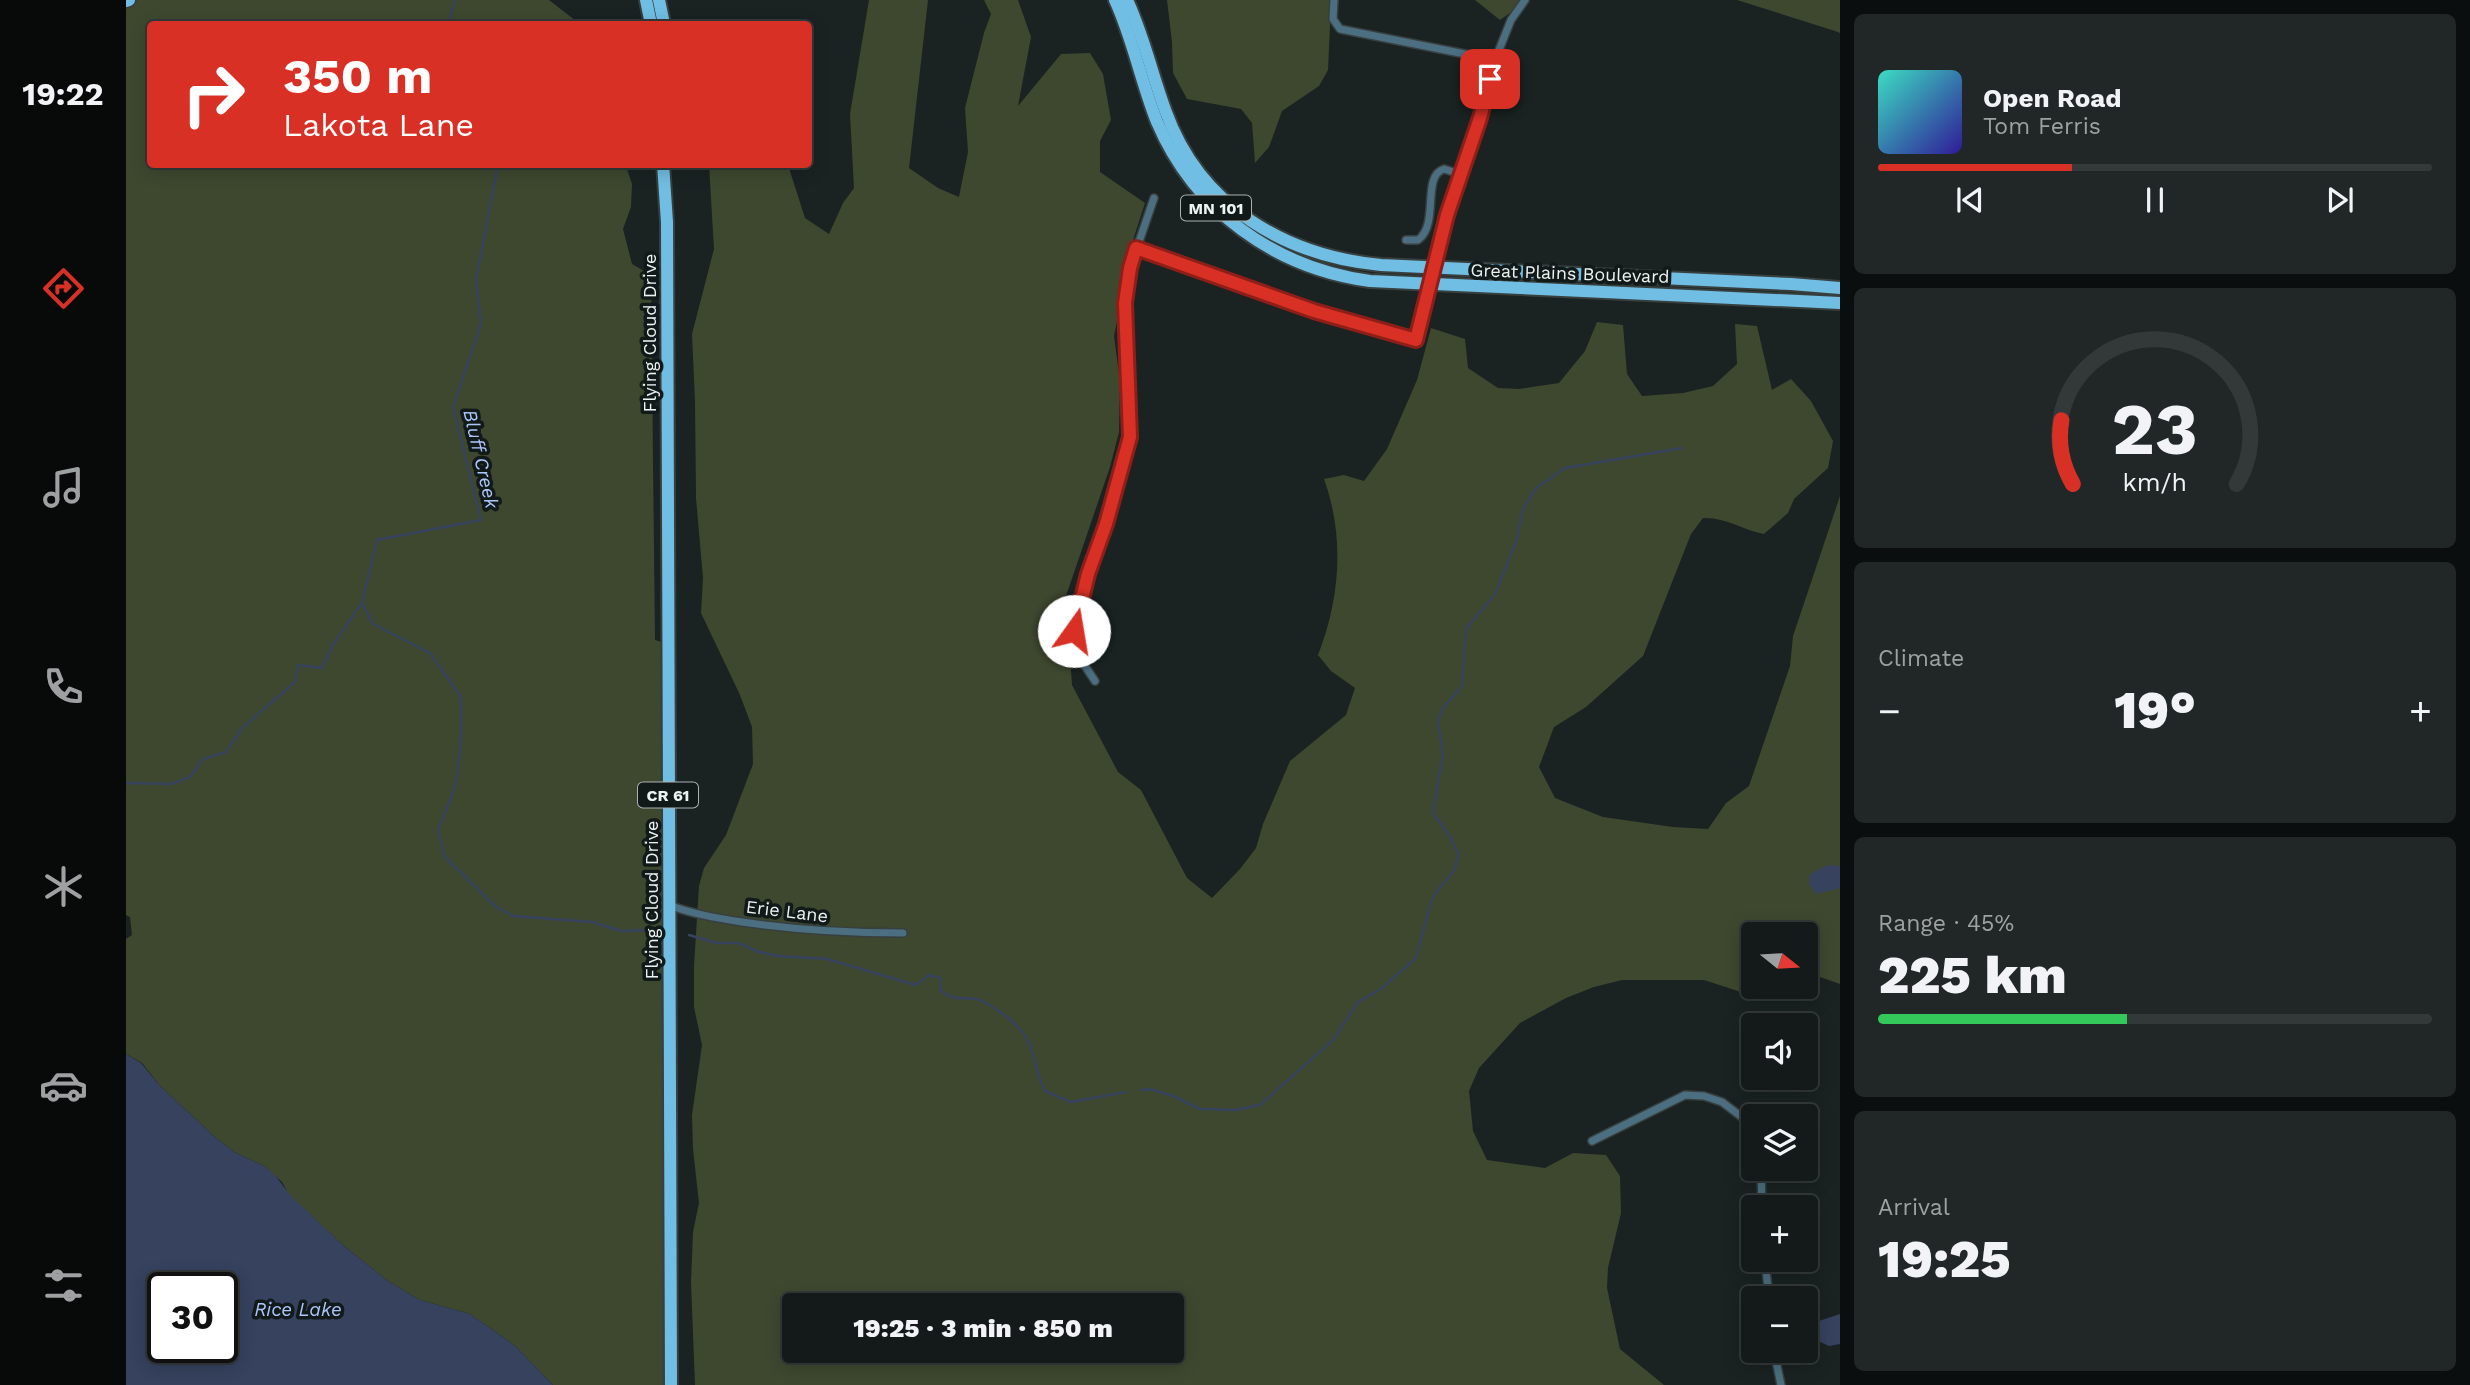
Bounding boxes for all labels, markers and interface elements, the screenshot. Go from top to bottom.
text: 350 m [283,47,432,105]
icon: right [168,49,259,140]
pin [1460,49,1520,109]
icon: arrive [1471,60,1509,98]
text: 19:22 [22,75,104,113]
text: Open Road [1983,83,2121,113]
text: Lakota Lane [283,106,474,144]
text: Tom Ferris [1983,113,2101,140]
icon: previous [1951,181,1989,219]
icon: pause [2136,181,2174,219]
icon: next [2321,181,2359,219]
road number: MN 101 [1181,196,1251,220]
street label: Flying Cloud Drive [639,254,660,412]
street label: Great Plains Boulevard [1470,259,1670,287]
icon: directions [39,264,88,313]
text: 23 [2112,387,2198,473]
water label: Bluff Creek [458,407,504,511]
icon: music [39,463,88,512]
text: km/h [2123,468,2187,497]
position arrow [1037,594,1111,668]
text: Climate [1878,645,1964,672]
icon: phone [39,662,88,711]
text: 19° [2114,680,2196,741]
text: − [1878,689,1901,733]
text: + [2409,689,2432,733]
road number: CR 61 [638,782,698,808]
street label: Flying Cloud Drive [641,821,662,979]
icon: climate [39,862,88,911]
street label: Erie Lane [745,896,829,926]
text: Range · 45% [1878,910,2014,937]
north arrow [1741,922,1818,999]
map controls [1741,922,1818,1363]
text: 225 km [1878,945,2067,1006]
button: sound [1741,1013,1818,1090]
icon: car [39,1061,88,1110]
button: layers [1741,1104,1818,1181]
text: Arrival [1878,1194,1950,1221]
button: + [1741,1195,1818,1272]
text: 19:25 [1878,1229,2011,1290]
icon: filters [39,1261,88,1310]
speed limit sign: 30 [147,1272,238,1363]
button: − [1741,1286,1818,1363]
water label: Rice Lake [254,1298,342,1321]
text: 19:25 · 3 min · 850 m [853,1313,1113,1343]

